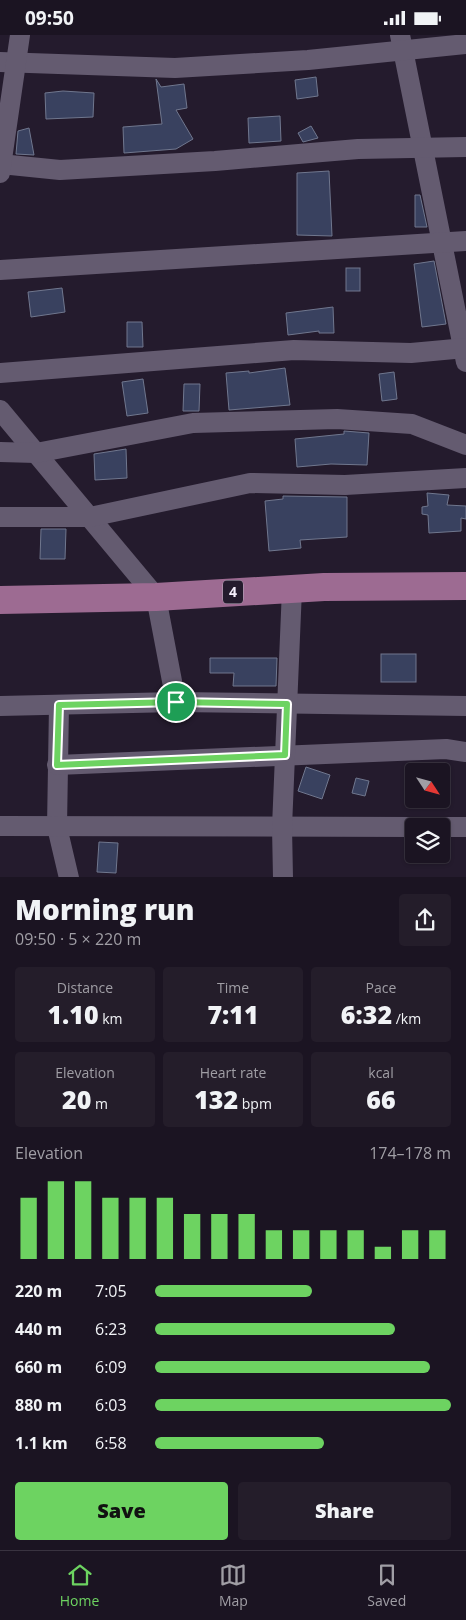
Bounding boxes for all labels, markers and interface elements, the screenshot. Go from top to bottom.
text: 09:50 [25,5,74,31]
road number: 4 [223,581,243,603]
pin [155,681,197,723]
icon: arrive [162,688,190,716]
north arrow [405,763,450,807]
map controls [405,763,450,863]
button: layers [405,818,450,863]
text: Morning run [15,890,195,928]
button: share [399,894,451,946]
text: 09:50 · 5 × 220 m [15,928,141,950]
text: Distance [57,978,113,997]
text: Time [217,978,249,997]
text: Pace [366,978,396,997]
text: 1.10 [47,997,99,1031]
text: 7:11 [207,997,259,1031]
text: 6:32 [341,997,392,1031]
text: km [99,1009,123,1028]
text: /km [392,1009,421,1028]
text: Elevation [55,1063,115,1082]
text: Heart rate [200,1063,266,1082]
text: kcal [368,1063,394,1082]
text: 20 [62,1082,91,1116]
text: 132 [194,1082,238,1116]
text: 66 [366,1082,396,1116]
text: m [91,1094,108,1113]
text: bpm [238,1094,272,1113]
text: Elevation [15,1142,83,1164]
text: 174–178 m [369,1142,451,1164]
text: 220 m [15,1280,62,1302]
text: 7:05 [95,1280,127,1302]
text: 440 m [15,1318,62,1340]
text: 6:23 [95,1318,127,1340]
text: 660 m [15,1356,62,1378]
text: 6:09 [95,1356,127,1378]
text: 880 m [15,1394,62,1416]
text: 6:03 [95,1394,127,1416]
text: 1.1 km [15,1432,68,1454]
text: 6:58 [95,1432,127,1454]
button: Save [15,1482,228,1540]
button: Share [238,1482,451,1540]
tab: Home [60,1561,99,1610]
tab: Map [219,1561,248,1610]
tab: Saved [367,1561,406,1610]

